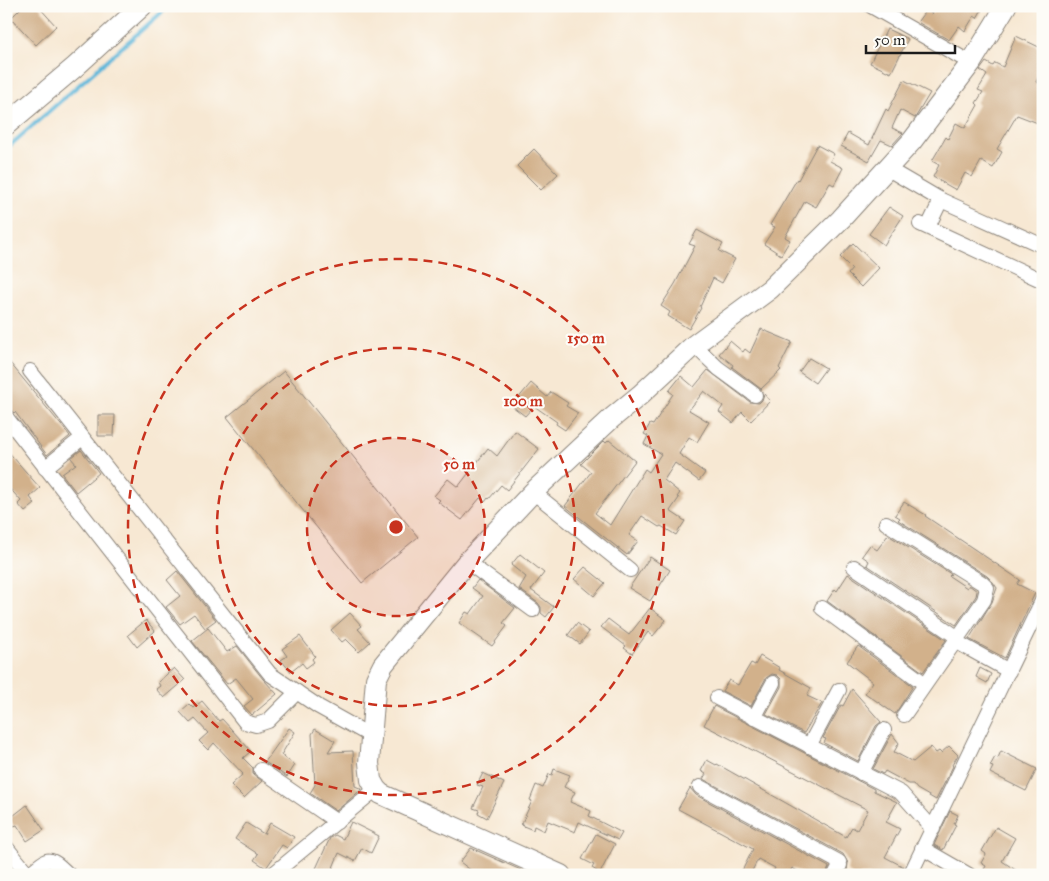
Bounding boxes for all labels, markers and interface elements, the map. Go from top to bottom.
scale bar [866,22,955,54]
text: 50 m [874,31,906,49]
text: 150 m [567,329,605,347]
text: 100 m [503,392,543,410]
text: 50 m [443,455,475,473]
centre of rings [387,518,405,536]

